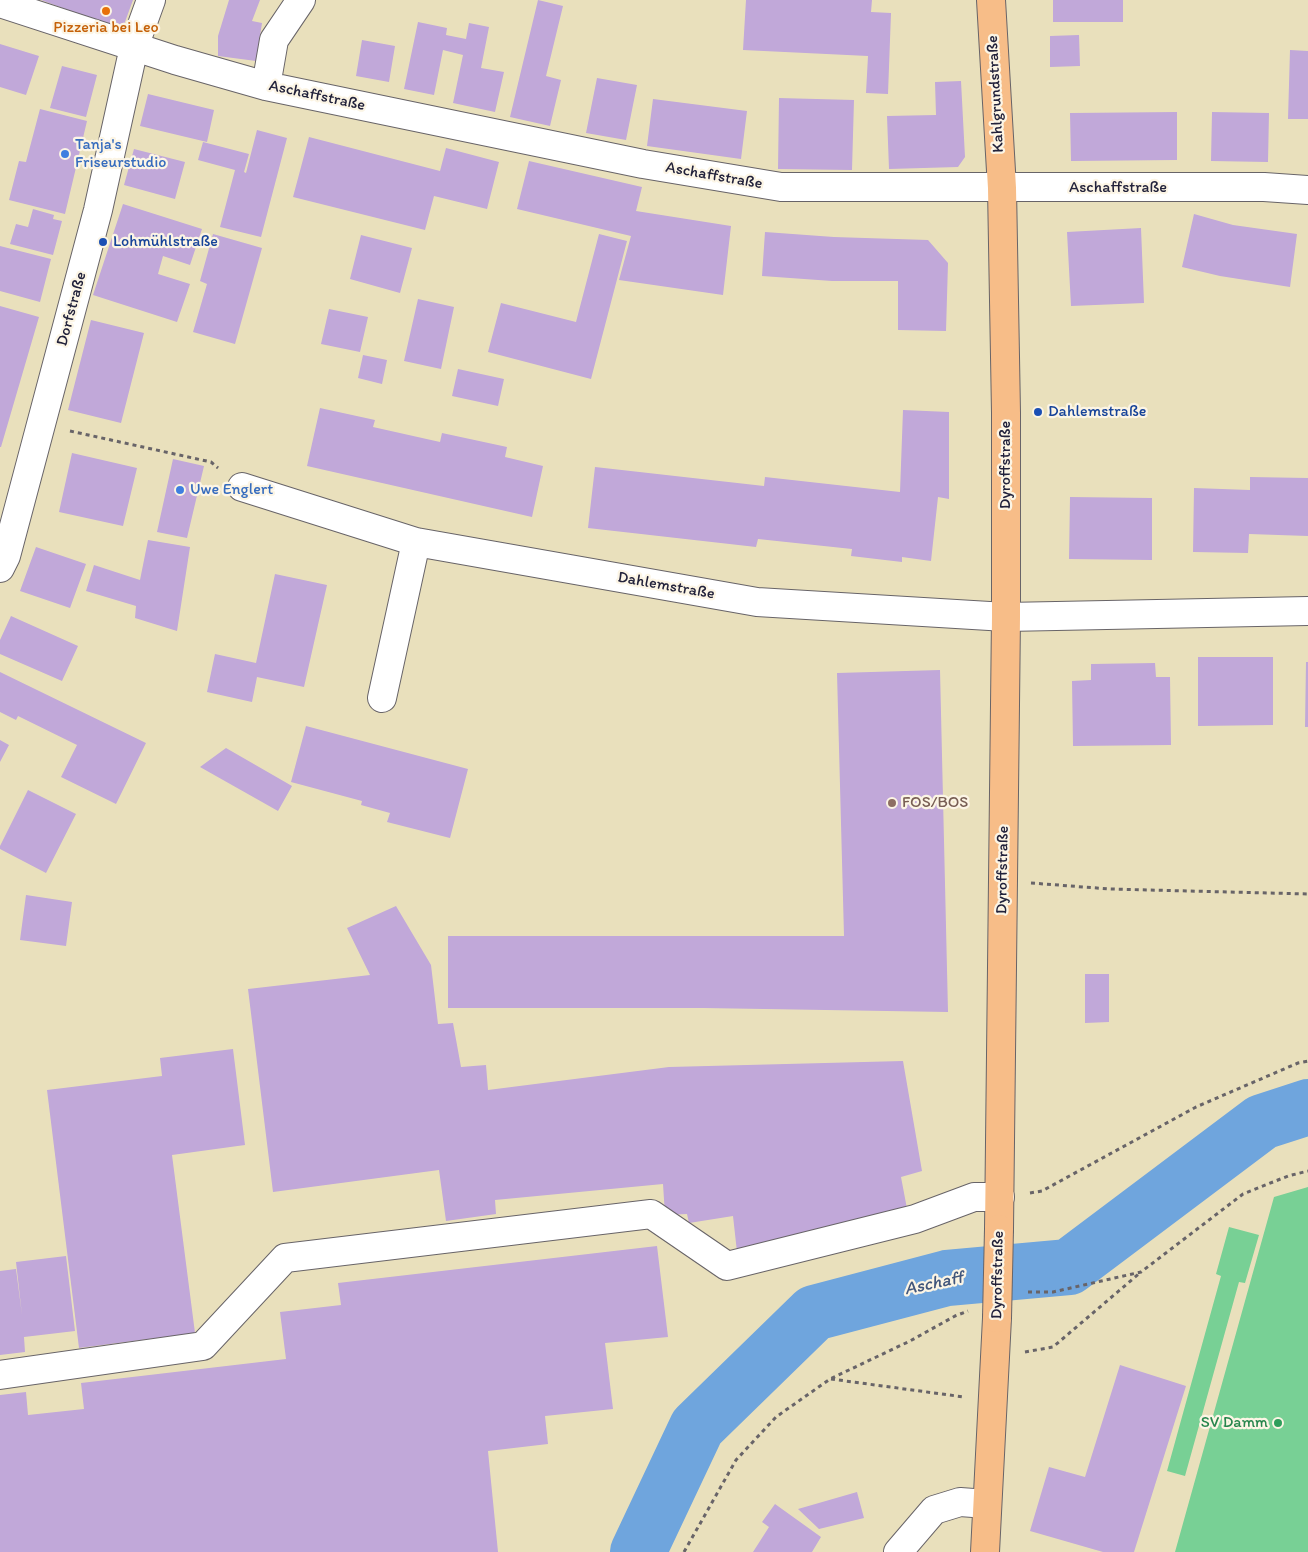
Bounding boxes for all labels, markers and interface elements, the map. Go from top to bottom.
marker: Pizzeria bei Leo [100,5,112,17]
place label: Pizzeria bei Leo [53,18,159,38]
street label: Kahlgrundstraße [983,35,1009,153]
street label: Aschaffstraße [267,76,367,116]
place label: Tanja's Friseurstudio [75,135,166,173]
marker: Tanja's Friseurstudio [59,148,71,160]
street label: Aschaffstraße [664,158,764,194]
street label: Aschaffstraße [1069,178,1167,198]
place label: Lohmühlstraße [113,232,218,252]
marker: Lohmühlstraße [97,236,109,248]
street label: Dorfstraße [53,270,91,348]
place label: Dahlemstraße [1048,402,1146,422]
marker: Dahlemstraße [1032,406,1044,418]
street label: Dyroffstraße [996,421,1016,509]
place label: Uwe Englert [190,480,273,500]
marker: Uwe Englert [174,484,186,496]
street label: Dahlemstraße [616,568,716,604]
place label: FOS/BOS [902,793,968,813]
marker: FOS/BOS [886,797,898,809]
street label: Dyroffstraße [993,826,1013,914]
street label: Dyroffstraße [988,1231,1008,1319]
water label: Aschaff [903,1267,965,1301]
place label: SV Damm [1201,1413,1268,1433]
marker: SV Damm [1272,1417,1284,1429]

